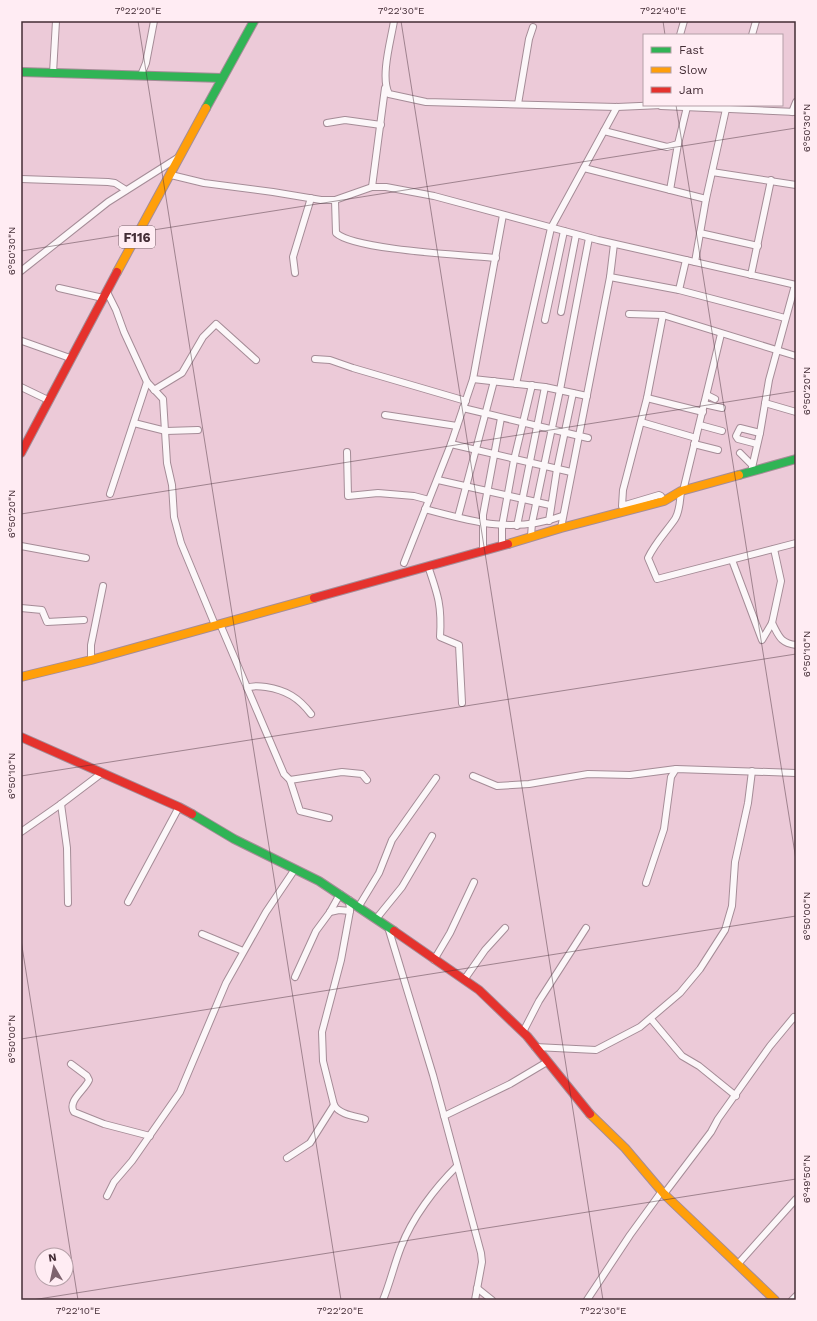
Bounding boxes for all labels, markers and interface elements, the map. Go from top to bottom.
text: 7°22'20"E [115,5,161,16]
text: 7°22'30"E [378,5,424,16]
text: 7°22'40"E [640,5,686,16]
legend [643,34,783,106]
text: Fast [679,43,704,57]
text: Slow [679,63,707,77]
text: Jam [679,83,704,97]
text: 6°50'30"N [801,104,812,152]
road number: F116 [119,226,155,248]
text: 6°50'30"N [6,227,17,275]
text: 6°50'20"N [801,367,812,415]
text: 6°50'20"N [6,490,17,538]
text: 6°50'10"N [801,631,812,677]
text: 6°50'10"N [6,753,17,799]
text: 6°50'00"N [801,892,812,940]
text: 6°50'00"N [6,1015,17,1063]
text: 6°49'50"N [801,1155,812,1203]
north arrow [34,1247,74,1287]
text: N [47,1251,58,1265]
text: 7°22'10"E [56,1305,100,1316]
text: 7°22'20"E [317,1305,363,1316]
text: 7°22'30"E [580,1305,626,1316]

